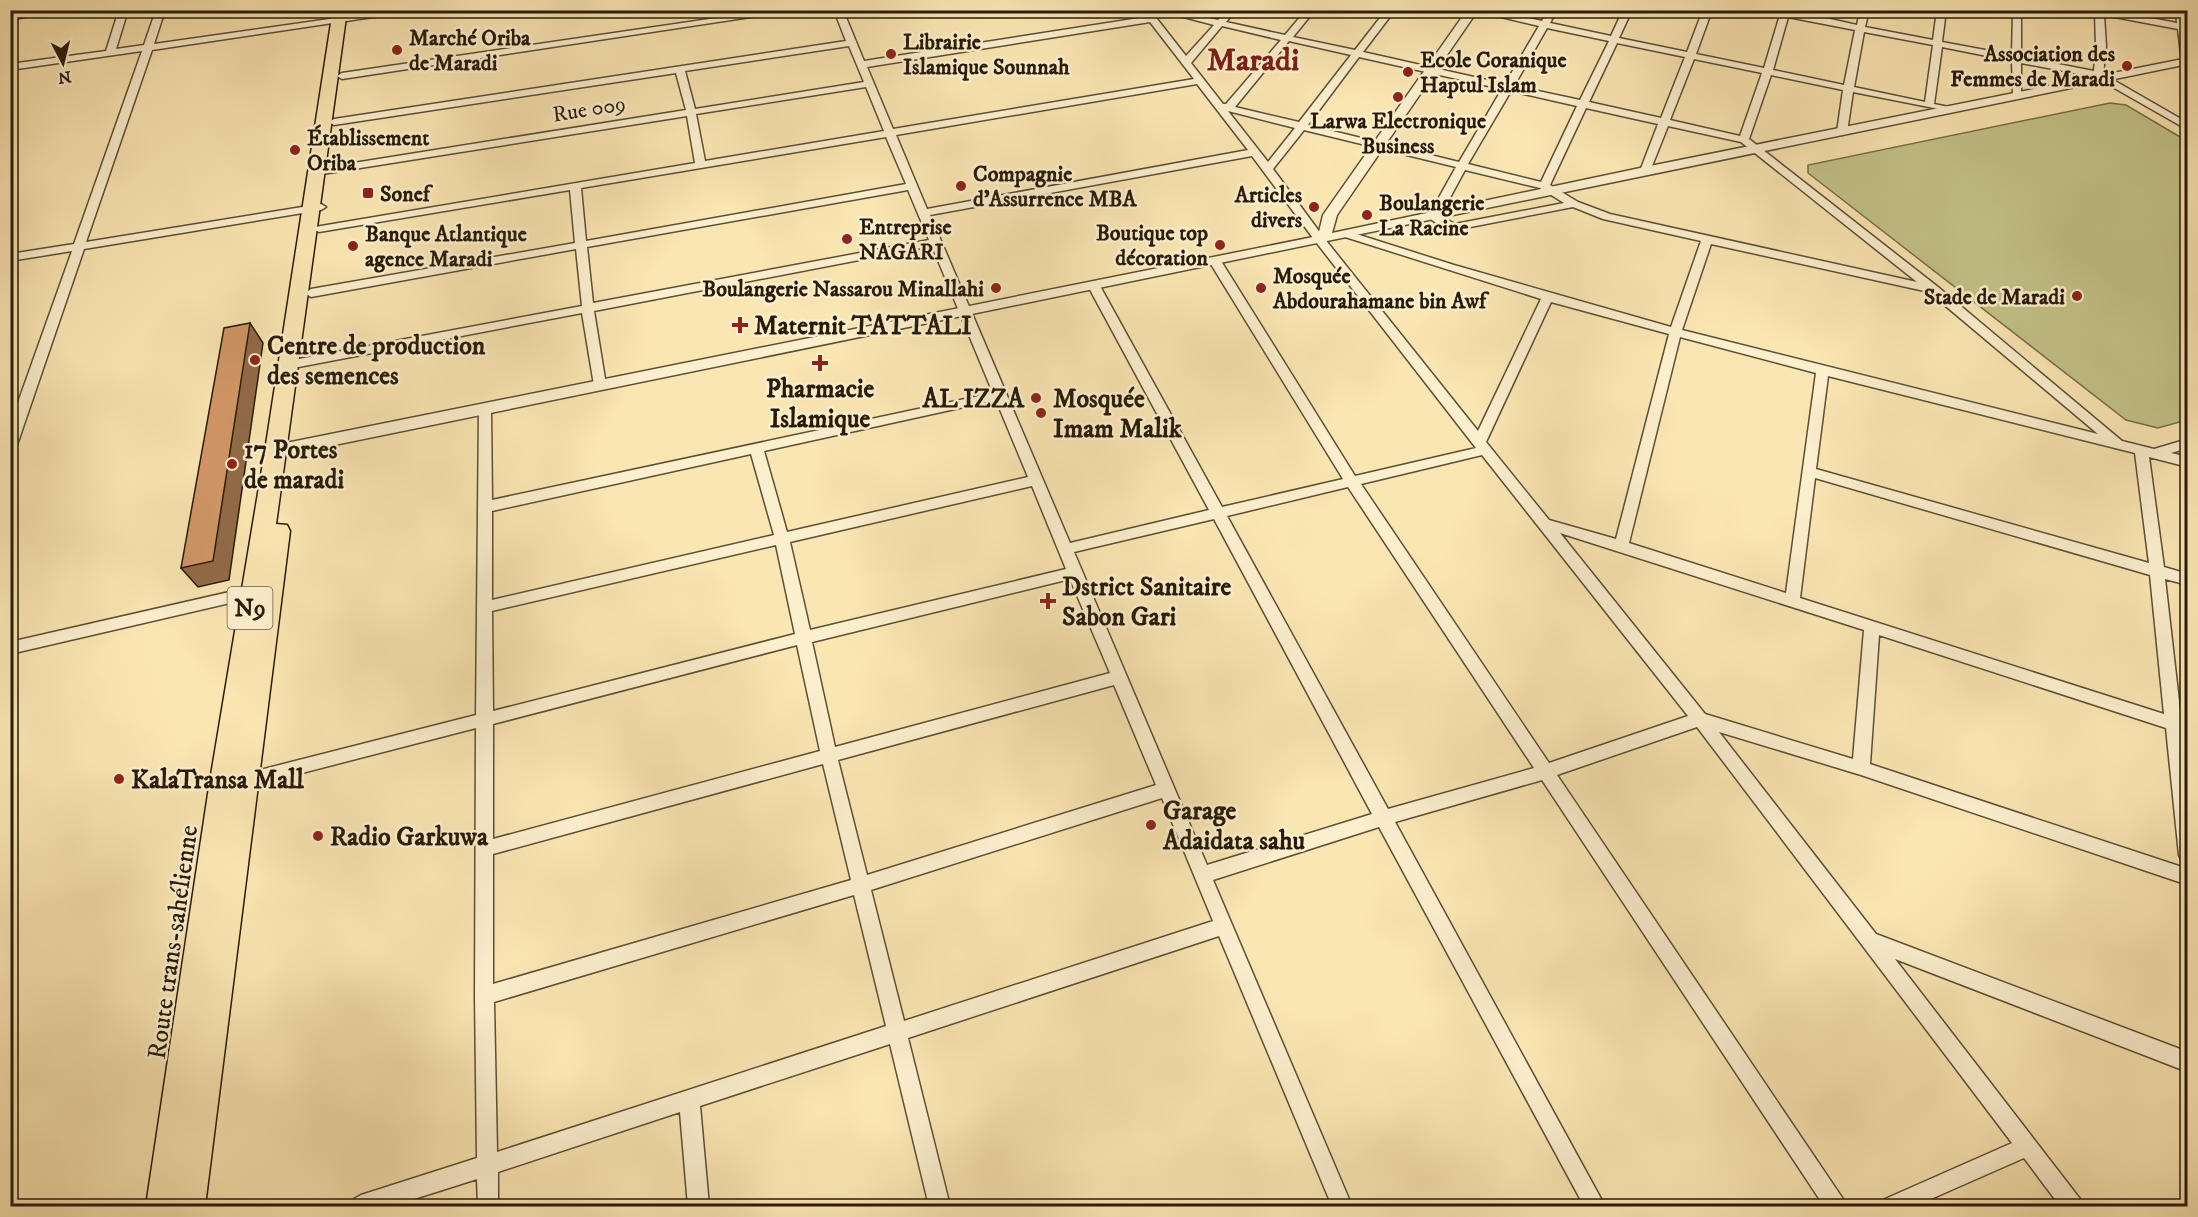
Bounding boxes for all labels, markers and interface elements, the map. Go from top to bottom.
place label: Marché Oriba de Maradi [409,25,531,77]
place label: Librairie Islamique Sounnah [903,29,1070,81]
north arrow [33,33,93,93]
district label: Maradi [1207,41,1299,81]
place label: Association des Femmes de Maradi [1950,41,2116,93]
marker: Marché Oriba de Maradi [390,43,404,57]
marker: Librairie Islamique Sounnah [884,47,898,61]
place label: Ecole Coranique Haptul Islam [1420,47,1567,99]
marker: Association des Femmes de Maradi [2120,59,2134,73]
marker: Ecole Coranique Haptul Islam [1401,65,1415,79]
text: N [57,66,72,88]
street label: Rue 009 [551,90,628,129]
marker: Larwa Electronique Business [1391,90,1405,104]
place label: Larwa Electronique Business [1310,108,1486,160]
place label: Établissement Oriba [307,124,429,177]
marker: Établissement Oriba [288,143,302,157]
place label: Compagnie d'Assurrence MBA [973,161,1137,213]
marker: Compagnie d'Assurrence MBA [954,179,968,193]
place label: Sonef [380,181,434,208]
place label: Articles divers [1234,182,1303,234]
marker: Sonef [361,186,375,200]
place label: Boulangerie La Racine [1379,190,1484,242]
marker: Articles divers [1307,200,1321,214]
marker: Boulangerie La Racine [1360,208,1374,222]
place label: Entreprise NAGARI [859,214,952,266]
place label: Boutique top décoration [1096,220,1208,272]
place label: Banque Atlantique agence Maradi [365,221,527,273]
marker: Entreprise NAGARI [840,232,854,246]
marker: Boutique top décoration [1213,238,1227,252]
marker: Banque Atlantique agence Maradi [346,239,360,253]
place label: Mosquée Abdourahamane bin Awf [1272,263,1490,315]
place label: Boulangerie Nassarou Minallahi [702,276,984,303]
marker: Boulangerie Nassarou Minallahi [989,281,1003,295]
marker: Mosquée Abdourahamane bin Awf [1254,281,1268,295]
place label: Stade de Maradi [1924,284,2065,311]
marker: Stade de Maradi [2070,289,2084,303]
place label: Maternit TATTALI [754,310,972,343]
marker: Maternit TATTALI [731,316,749,334]
place label: Centre de production des semences [267,330,486,393]
marker: Centre de production des semences [248,353,262,367]
marker: Pharmacie Islamique [813,356,827,370]
place label: Pharmacie Islamique [766,373,875,436]
place label: AL IZZA [921,383,1025,416]
place label: Mosquée Imam Malik [1053,383,1183,446]
marker: AL IZZA [1029,391,1043,405]
marker: Mosquée Imam Malik [1034,406,1048,420]
place label: 17 Portes de maradi [244,434,345,497]
marker: 17 Portes de maradi [225,457,239,471]
place label: Dstrict Sanitaire Sabon Gari [1062,571,1231,634]
road number: N9 [228,587,272,629]
marker: Dstrict Sanitaire Sabon Gari [1039,592,1057,610]
place label: KalaTransa Mall [131,764,305,797]
marker: KalaTransa Mall [112,772,126,786]
place label: Garage Adaidata sahu [1162,795,1305,858]
marker: Garage Adaidata sahu [1144,818,1158,832]
place label: Radio Garkuwa [330,821,489,854]
street label: Route trans-sahélienne [141,823,206,1061]
marker: Radio Garkuwa [311,829,325,843]

